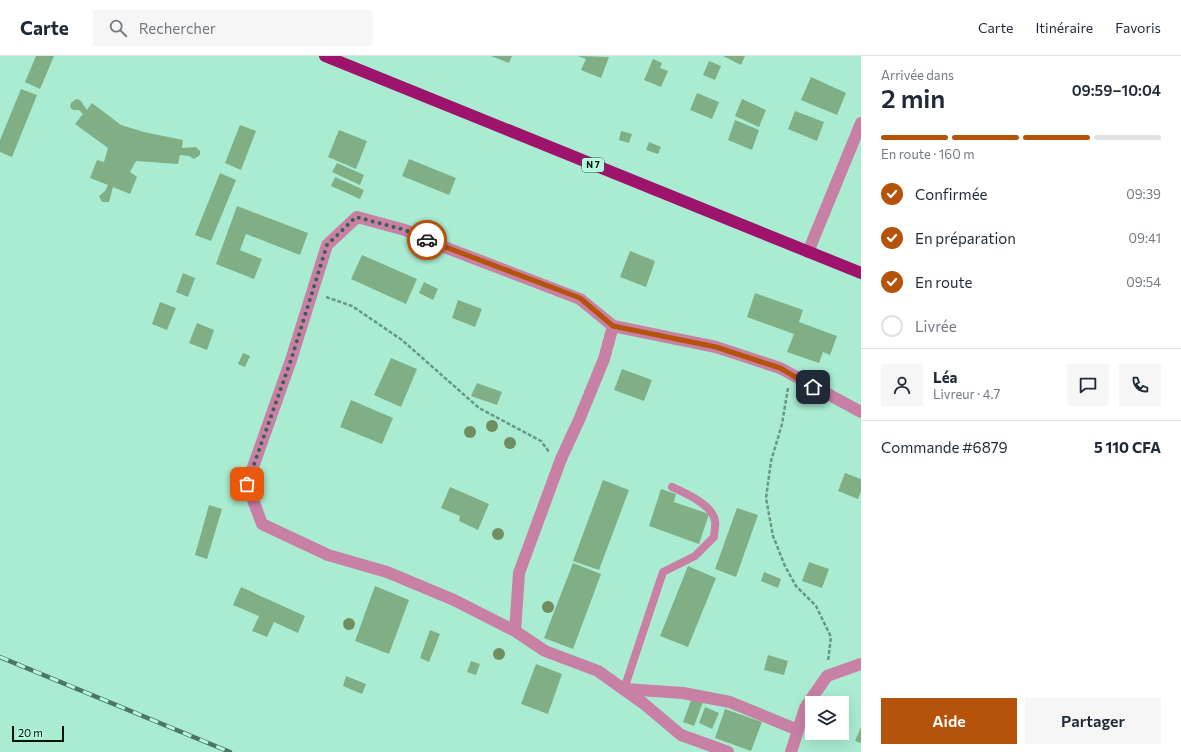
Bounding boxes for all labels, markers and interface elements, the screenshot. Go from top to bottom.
search box [93,10,373,46]
text: Carte [20,16,69,39]
icon: search [107,17,129,39]
text: Rechercher [139,19,216,37]
text: Carte [978,19,1013,36]
text: Itinéraire [1035,19,1093,36]
text: Favoris [1115,19,1161,36]
text: Arrivée dans [881,67,954,83]
text: 09:59–10:04 [1072,81,1161,99]
text: 2 min [881,82,945,113]
text: En route · 160 m [881,146,975,162]
road number: N 7 [582,158,604,172]
icon: check [881,183,903,205]
text: Confirmée [915,185,988,203]
text: 09:39 [1126,186,1161,202]
courier [407,220,447,260]
icon: check [881,227,903,249]
icon: car [416,229,438,251]
text: En préparation [915,229,1016,247]
text: 09:41 [1129,230,1161,246]
icon: check [881,271,903,293]
text: En route [915,273,972,291]
text: 09:54 [1126,274,1161,290]
text: Livrée [915,317,957,335]
button: person [881,364,923,406]
button: chat [1067,364,1109,406]
button: phone [1119,364,1161,406]
text: Léa [933,368,958,386]
pin [796,370,830,404]
icon: home [802,376,824,398]
text: Livreur · 4.7 [933,386,1000,402]
text: Commande #6879 [881,438,1008,456]
text: 5 110 CFA [1094,438,1161,456]
pin [230,467,264,501]
icon: bag [236,473,258,495]
map controls [805,696,849,740]
button: layers [805,696,849,740]
button: Aide [881,698,1017,744]
button: Partager [1025,698,1161,744]
scale bar [12,724,64,743]
text: 20 m [18,726,43,739]

